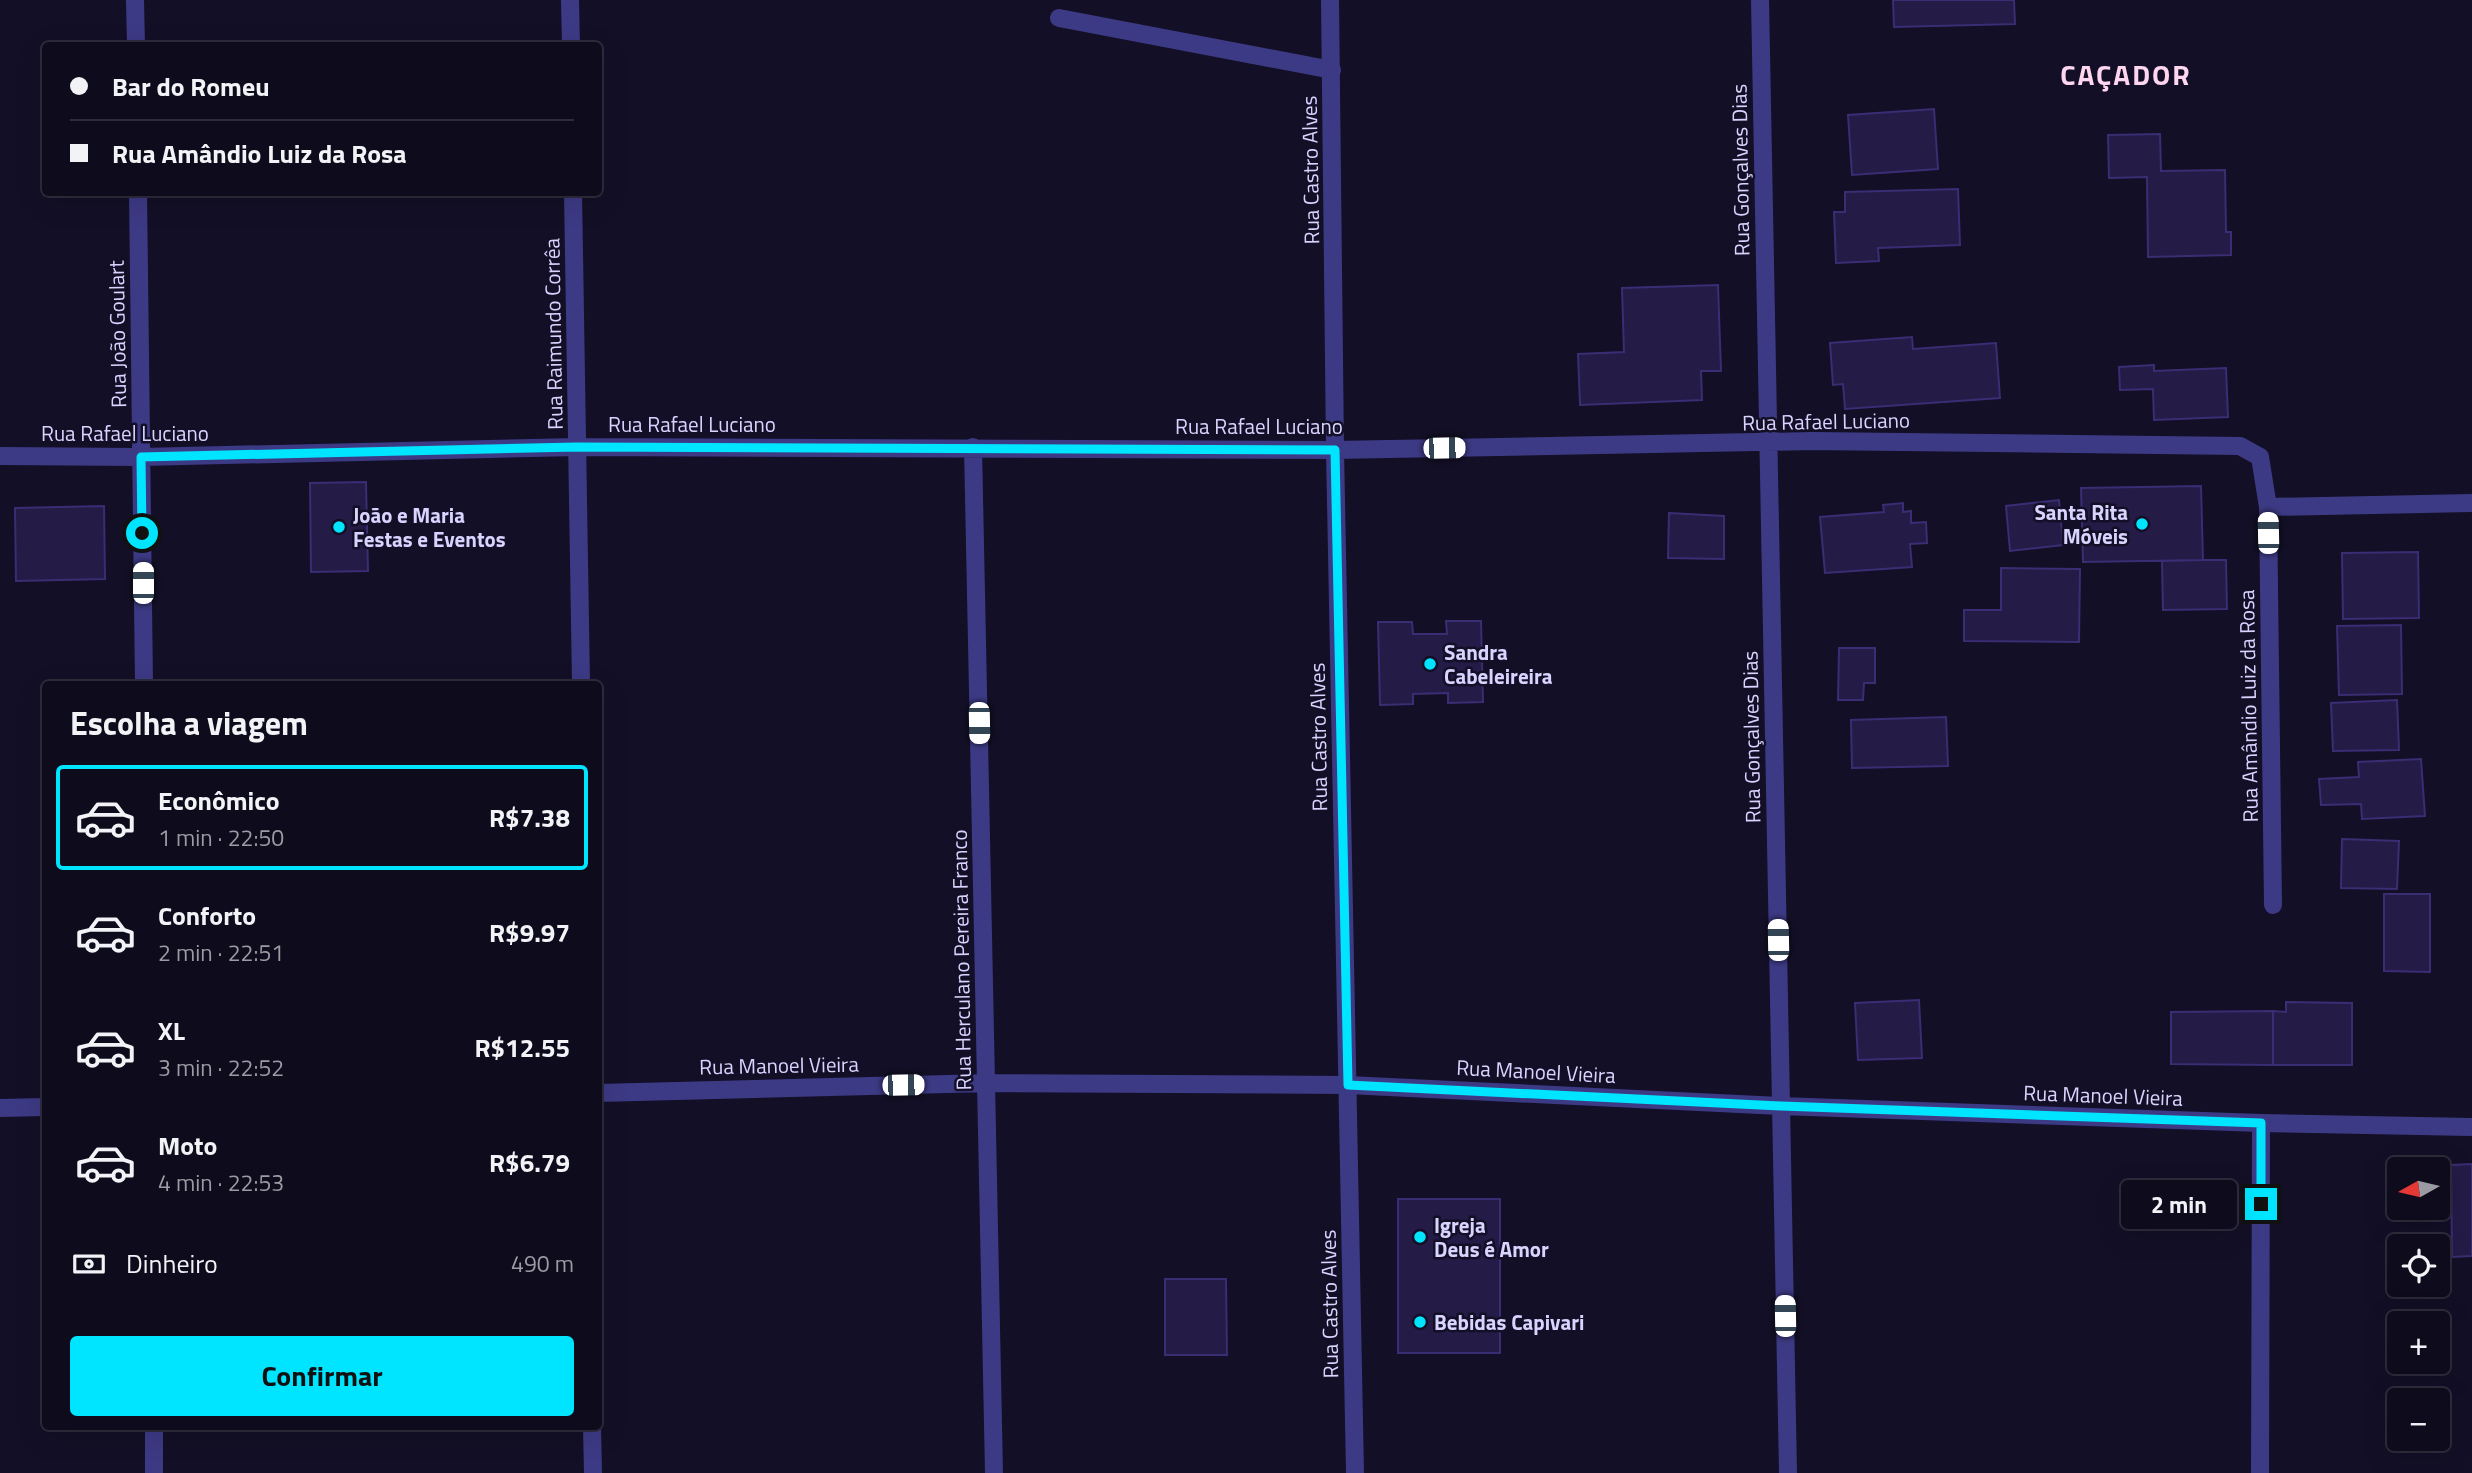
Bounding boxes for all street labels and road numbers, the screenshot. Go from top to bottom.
street label: Rua Gonçalves Dias [1722,84,1758,256]
street label: Rua Castro Alves [1293,95,1327,245]
street label: Rua Raimundo Corrêa [535,237,571,430]
street label: Rua João Goulart [100,259,134,408]
street label: Rua Rafael Luciano [1742,404,1910,438]
street label: Rua Rafael Luciano [608,408,776,440]
street label: Rua Rafael Luciano [1175,410,1343,442]
street label: Rua Rafael Luciano [41,417,209,449]
street label: Rua Amândio Luiz da Rosa [2230,589,2266,823]
street label: Rua Gonçalves Dias [1733,651,1769,823]
street label: Rua Castro Alves [1301,662,1335,812]
street label: Rua Herculano Pereira Franco [943,829,979,1091]
street label: Rua Manoel Vieira [699,1048,860,1082]
street label: Rua Manoel Vieira [1455,1051,1617,1091]
street label: Rua Manoel Vieira [2023,1076,2184,1114]
street label: Rua Castro Alves [1312,1229,1346,1379]

